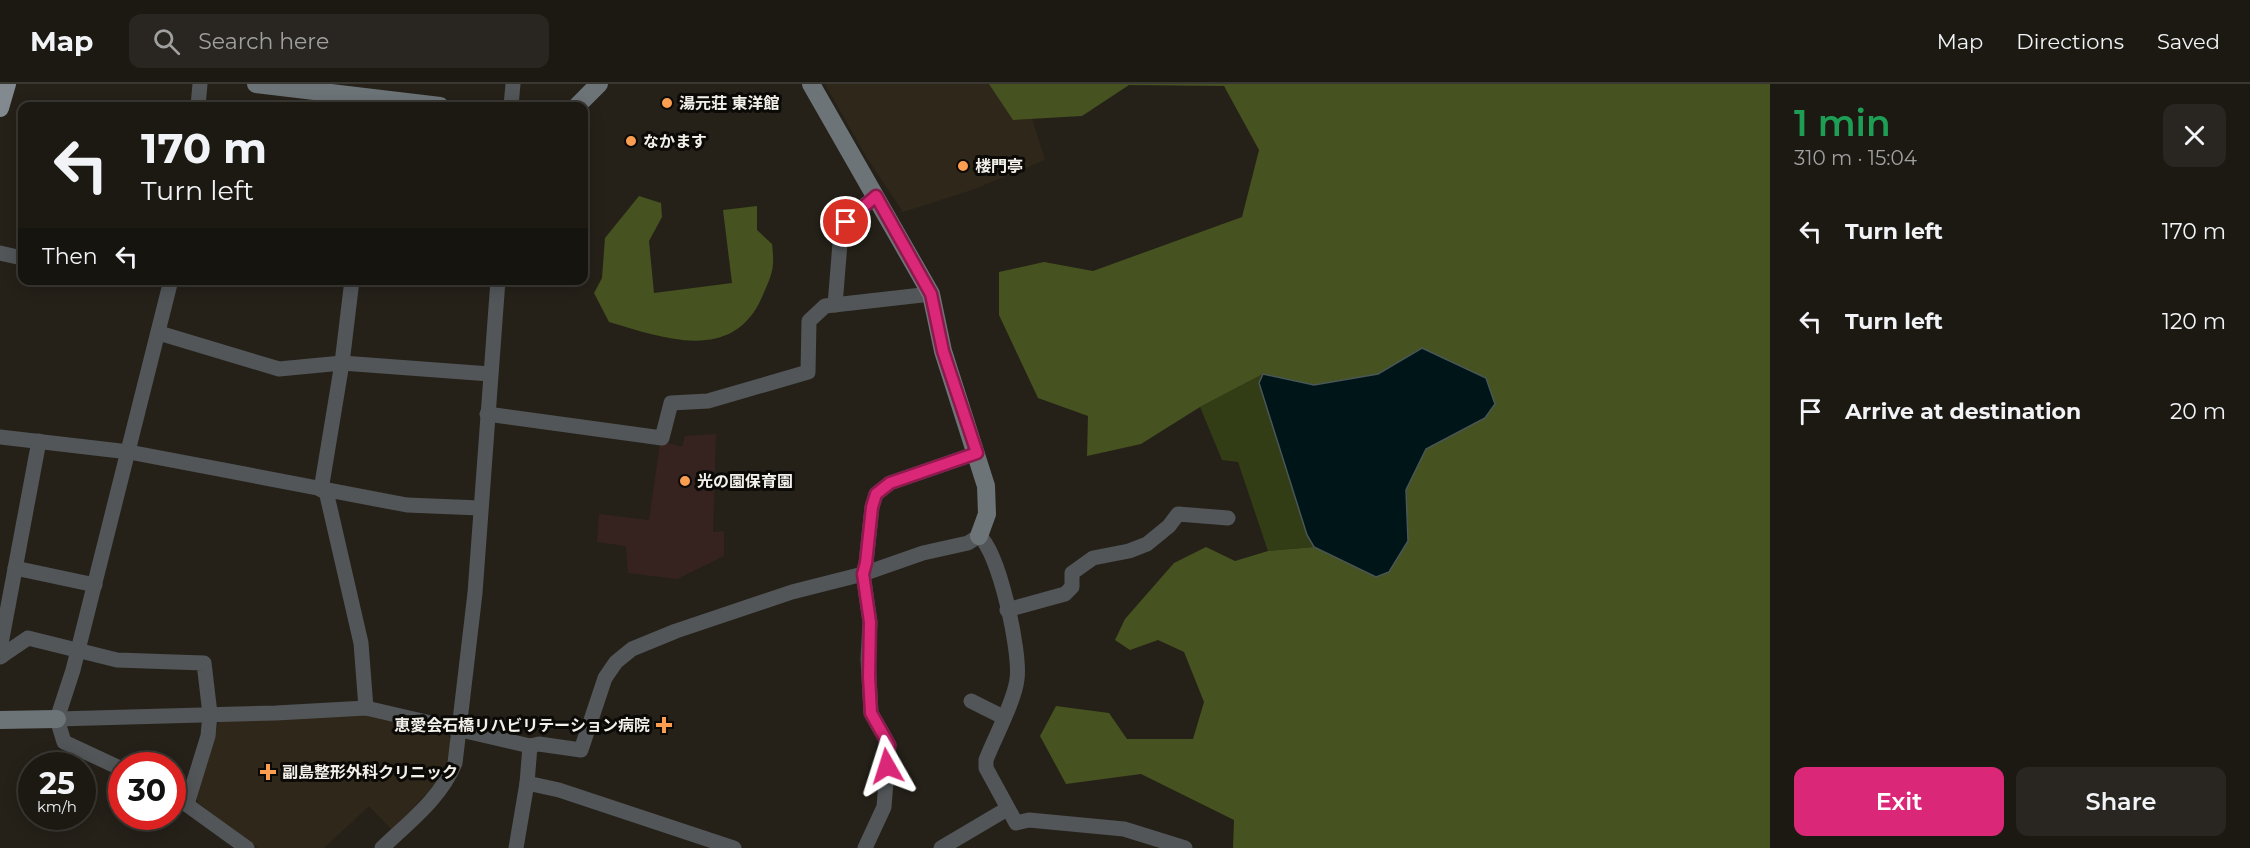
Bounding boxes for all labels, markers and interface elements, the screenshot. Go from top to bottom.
search box [129,14,549,68]
text: Map [30,24,93,58]
icon: search [150,25,183,58]
text: Search here [198,28,329,55]
text: Map [1937,29,1983,54]
text: Directions [2016,29,2124,54]
text: Saved [2157,29,2220,54]
place label: 湯元荘 東洋館 [679,94,780,113]
marker: 湯元荘 東洋館 [660,96,674,110]
text: 1 min [1794,101,1891,145]
button: close [2163,104,2226,167]
text: 170 m [141,122,267,174]
icon: left [42,126,120,204]
place label: なかます [643,132,707,151]
marker: なかます [624,134,638,148]
text: 310 m · 15:04 [1794,146,1917,170]
place label: 楼門亭 [975,157,1023,176]
marker: 楼門亭 [956,159,970,173]
text: Turn left [141,174,254,207]
pin [820,196,871,247]
icon: arrive [829,205,862,238]
icon: left [1794,215,1827,248]
text: Turn left [1845,218,1943,245]
text: 170 m [2162,218,2226,245]
icon: left [110,240,143,273]
text: Then [42,243,98,270]
icon: left [1794,305,1827,338]
text: Turn left [1845,308,1943,335]
text: 120 m [2162,308,2226,335]
icon: arrive [1794,395,1827,428]
text: Arrive at destination [1845,398,2081,425]
text: 20 m [2170,398,2226,425]
place label: 光の園保育園 [697,472,793,491]
marker: 光の園保育園 [678,474,692,488]
place label: 恵愛会石橋リハビリテーション病院 [394,716,650,735]
marker: 恵愛会石橋リハビリテーション病院 [655,716,673,734]
position arrow [855,734,919,798]
speed limit sign: 30 [108,752,186,830]
marker: 副島整形外科クリニック [259,763,277,781]
place label: 副島整形外科クリニック [282,763,458,782]
text: 25 [39,765,75,802]
button: Exit [1794,767,2004,836]
button: Share [2016,767,2226,836]
text: km/h [37,797,77,816]

